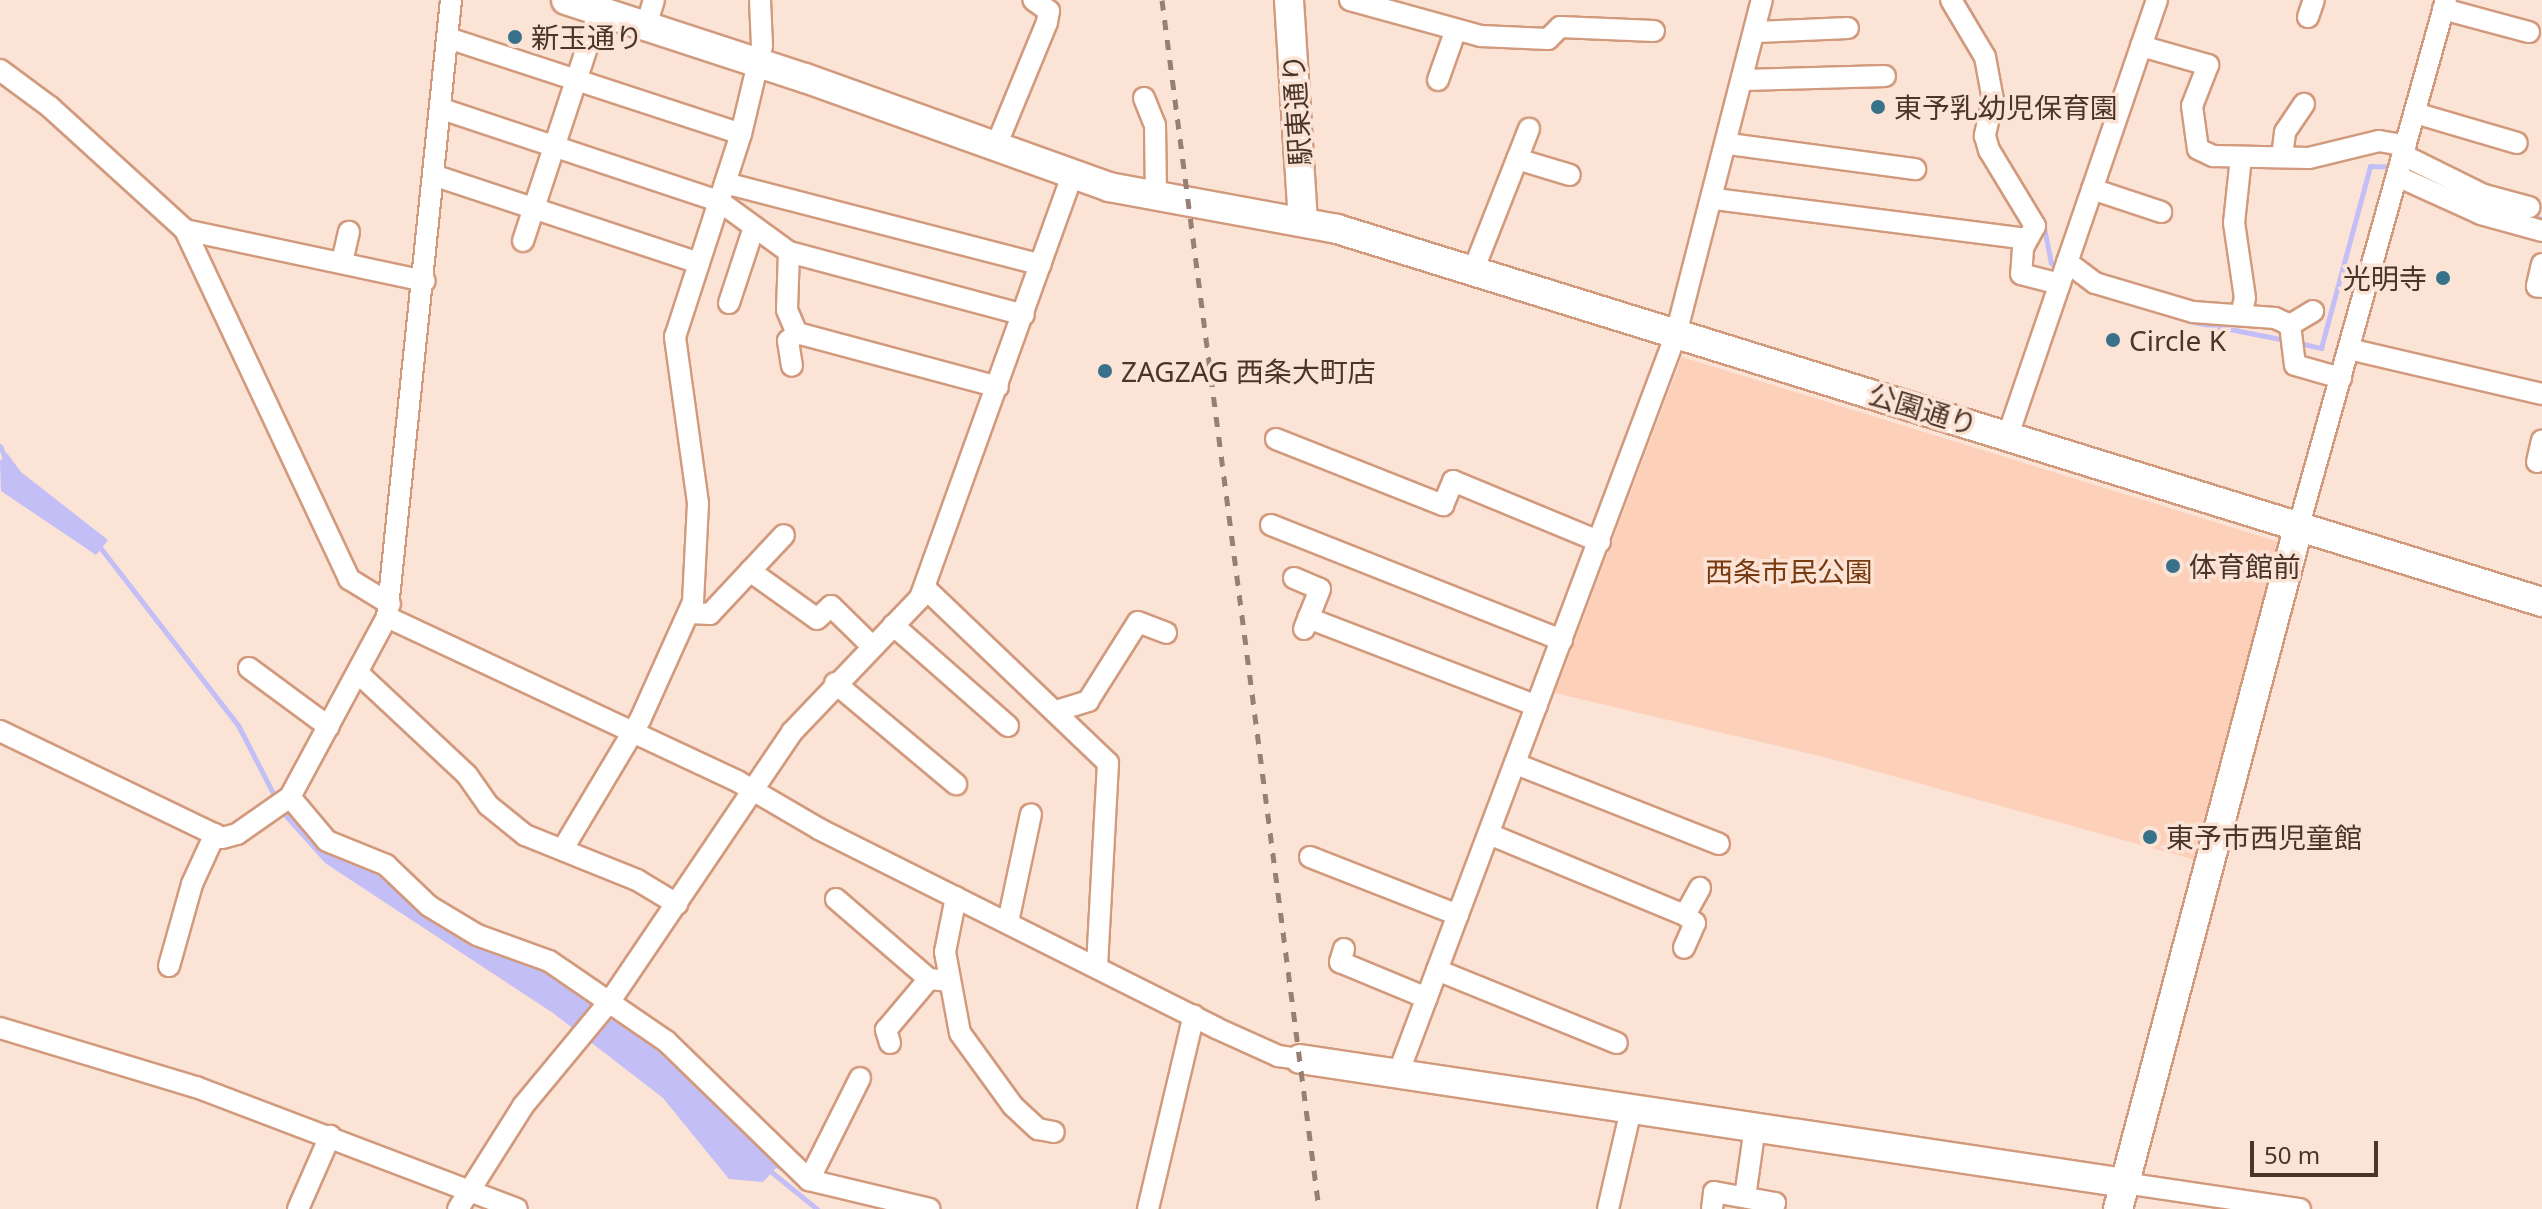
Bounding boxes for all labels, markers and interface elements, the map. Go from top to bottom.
place label: 新玉通り [531,20,643,54]
marker: 新玉通り [506,28,524,46]
street label: 駅東通り [1275,53,1317,167]
place label: 東予乳幼児保育園 [1894,90,2118,124]
marker: 東予乳幼児保育園 [1869,98,1887,116]
place label: 光明寺 [2343,261,2427,295]
marker: 光明寺 [2434,269,2452,287]
place label: Circle K [2129,323,2226,357]
marker: Circle K [2104,331,2122,349]
place label: ZAGZAG 西条大町店 [1121,354,1376,388]
marker: ZAGZAG 西条大町店 [1096,362,1114,380]
street label: 公園通り [1865,377,1981,441]
place label: 体育館前 [2189,549,2301,583]
park label: 西条市民公園 [1705,554,1873,588]
marker: 体育館前 [2164,557,2182,575]
place label: 東予市西児童館 [2166,820,2362,854]
marker: 東予市西児童館 [2141,828,2159,846]
scale bar [2254,1125,2382,1175]
text: 50 m [2264,1138,2320,1171]

